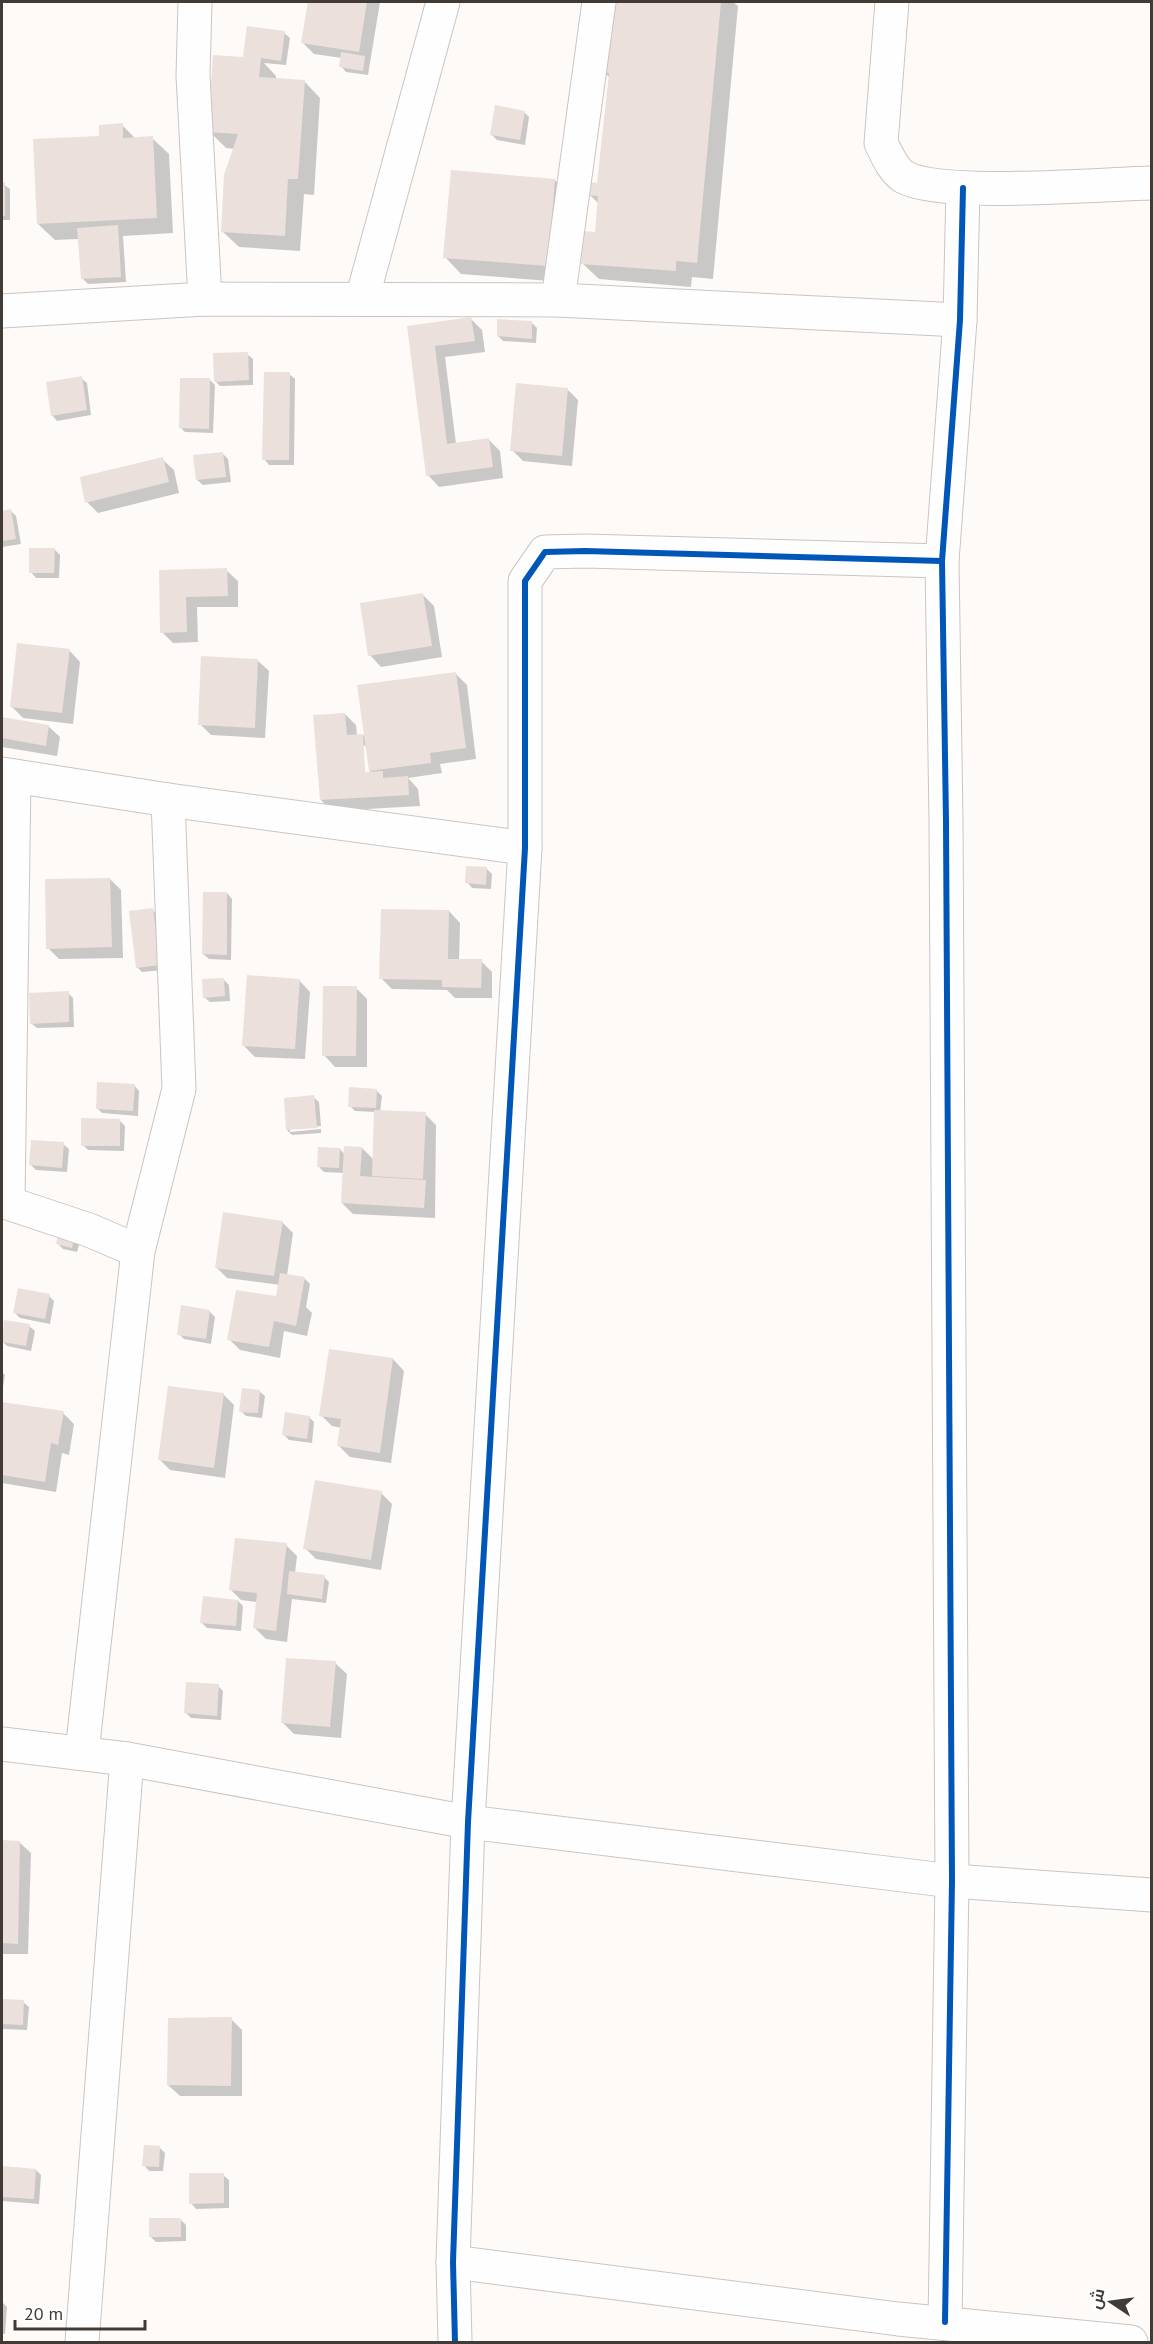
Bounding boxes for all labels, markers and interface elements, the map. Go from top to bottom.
north arrow [1081,2272,1141,2332]
text: ش [1084,2286,1108,2311]
scale bar [15,2293,146,2331]
text: 20 m [24,2302,63,2325]

